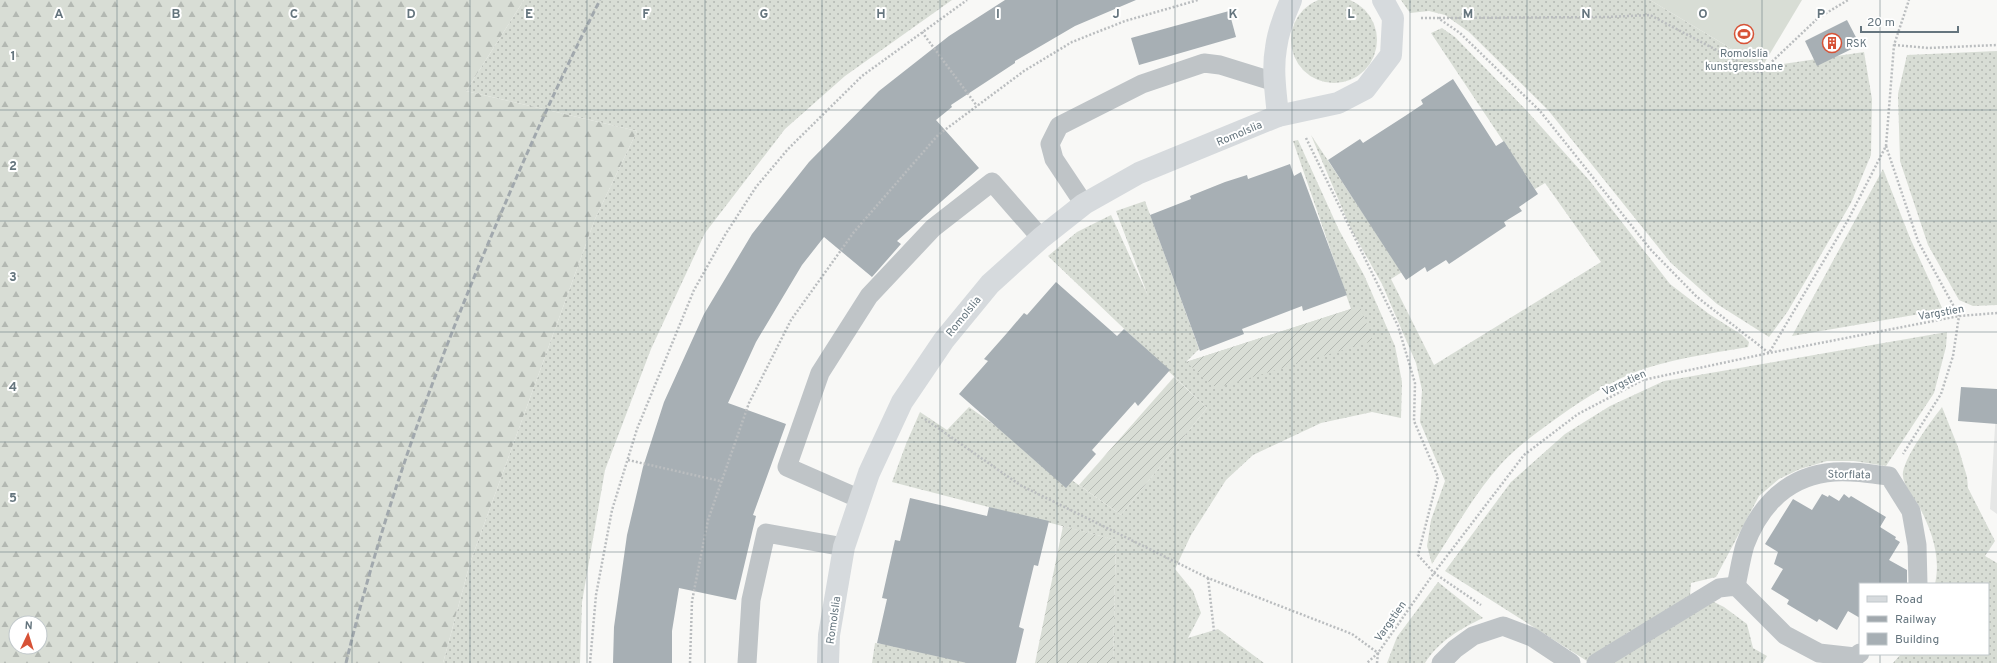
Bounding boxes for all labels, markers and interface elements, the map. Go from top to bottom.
text: A [54,7,64,23]
text: B [172,7,181,23]
text: C [290,7,298,23]
text: D [406,7,416,23]
text: E [525,7,533,23]
text: F [642,7,650,23]
text: G [760,7,769,23]
text: H [876,7,886,23]
text: I [996,7,1000,23]
text: J [1112,7,1120,23]
text: K [1228,7,1238,23]
text: L [1347,7,1355,23]
text: M [1463,7,1473,23]
text: N [1581,7,1591,23]
text: O [1698,7,1708,23]
text: P [1817,7,1826,23]
scale bar [1861,8,1958,34]
text: 20 m [1867,15,1895,31]
sports icon: Romolslia kunstgressbane [1733,23,1755,45]
building icon: RSK [1821,32,1843,54]
place label: RSK [1846,37,1867,51]
place label: Romolslia kunstgressbane [1705,47,1783,74]
text: 1 [10,49,16,65]
street label: Romolslia [1214,118,1265,150]
text: 2 [9,159,17,175]
text: 3 [9,270,17,286]
street label: Romolslia [943,293,985,340]
street label: Vargstien [1917,302,1965,324]
street label: Vargstien [1600,367,1648,399]
text: 4 [9,380,17,396]
street label: Storflata [1827,468,1871,482]
text: 5 [9,491,17,507]
legend [1859,583,1989,655]
text: Road [1895,592,1923,608]
street label: Romolslia [824,595,844,645]
street label: Vargstien [1372,599,1410,645]
text: Railway [1895,612,1936,628]
north arrow [8,615,48,655]
text: N [24,619,33,633]
text: Building [1895,632,1939,648]

